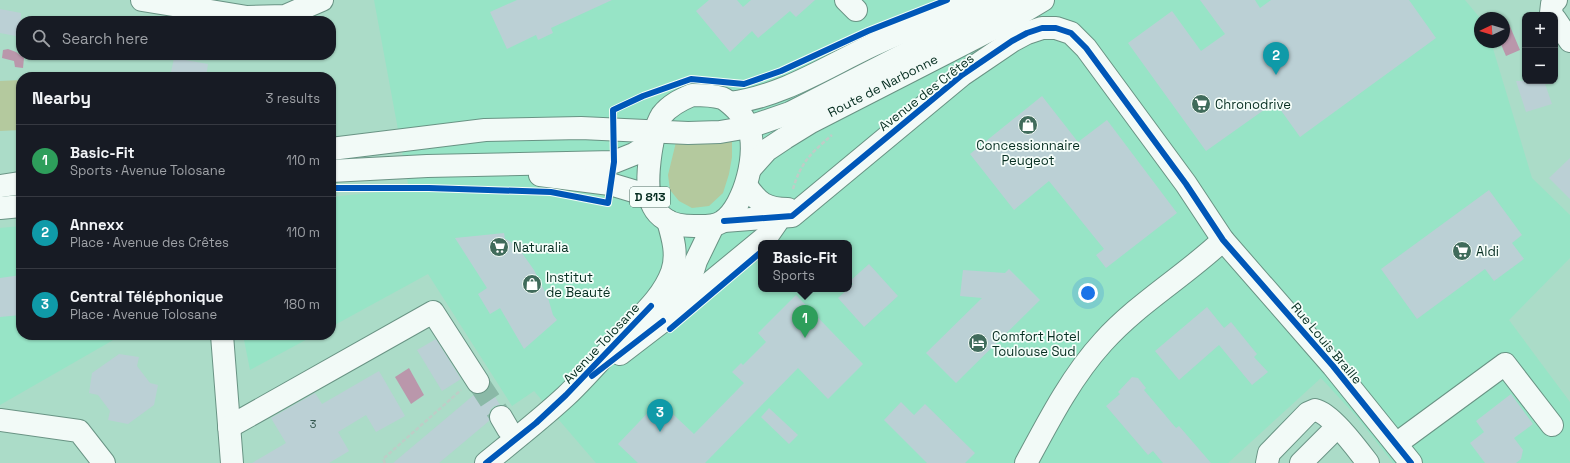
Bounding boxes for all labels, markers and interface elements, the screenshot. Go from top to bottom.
north arrow [1474,12,1510,48]
map controls [1522,12,1558,84]
button: + [1522,12,1558,48]
search box [16,16,336,60]
icon: search [30,27,52,49]
text: Search here [62,29,148,48]
pin: 2 [1263,42,1289,75]
button: − [1522,48,1558,84]
street label: Route de Narbonne [825,50,941,121]
street label: Avenue des Crêtes [875,50,977,135]
text: Nearby [32,87,91,109]
text: 3 results [266,90,320,107]
supermarket icon: Chronodrive [1190,93,1212,115]
place label: Chronodrive [1215,96,1291,113]
shop icon: Concessionnaire Peugeot [1017,114,1039,136]
place label: Concessionnaire Peugeot [976,137,1080,169]
text: Basic-Fit [70,143,135,162]
text: 1 [42,152,48,169]
text: 110 m [286,152,320,169]
text: Sports · Avenue Tolosane [70,162,226,179]
road number: D 813 [630,187,670,207]
text: Annexx [70,215,124,234]
text: 2 [41,224,49,241]
text: 110 m [286,224,320,241]
text: Place · Avenue des Crêtes [70,234,229,251]
supermarket icon: Naturalia [488,236,510,258]
place label: Naturalia [513,239,569,256]
popup [758,240,852,292]
supermarket icon: Aldi [1451,240,1473,262]
place label: Aldi [1476,243,1499,260]
text: Basic-Fit [773,248,837,267]
text: Sports [773,267,815,284]
place label: Institut de Beauté [546,269,610,301]
shop icon: Institut de Beauté [521,273,543,295]
your location [1078,283,1098,303]
text: Central Téléphonique [70,287,223,306]
text: 3 [41,296,49,313]
text: 180 m [284,296,320,313]
street label: Avenue Tolosane [560,299,643,387]
street label: Rue Louis Braille [1287,299,1366,388]
pin: 1 [792,305,818,338]
text: Place · Avenue Tolosane [70,306,217,323]
place label: Comfort Hotel Toulouse Sud [992,328,1080,360]
hotel icon: Comfort Hotel Toulouse Sud [967,332,989,354]
pin: 3 [647,399,673,432]
house number: 3 [310,417,317,431]

